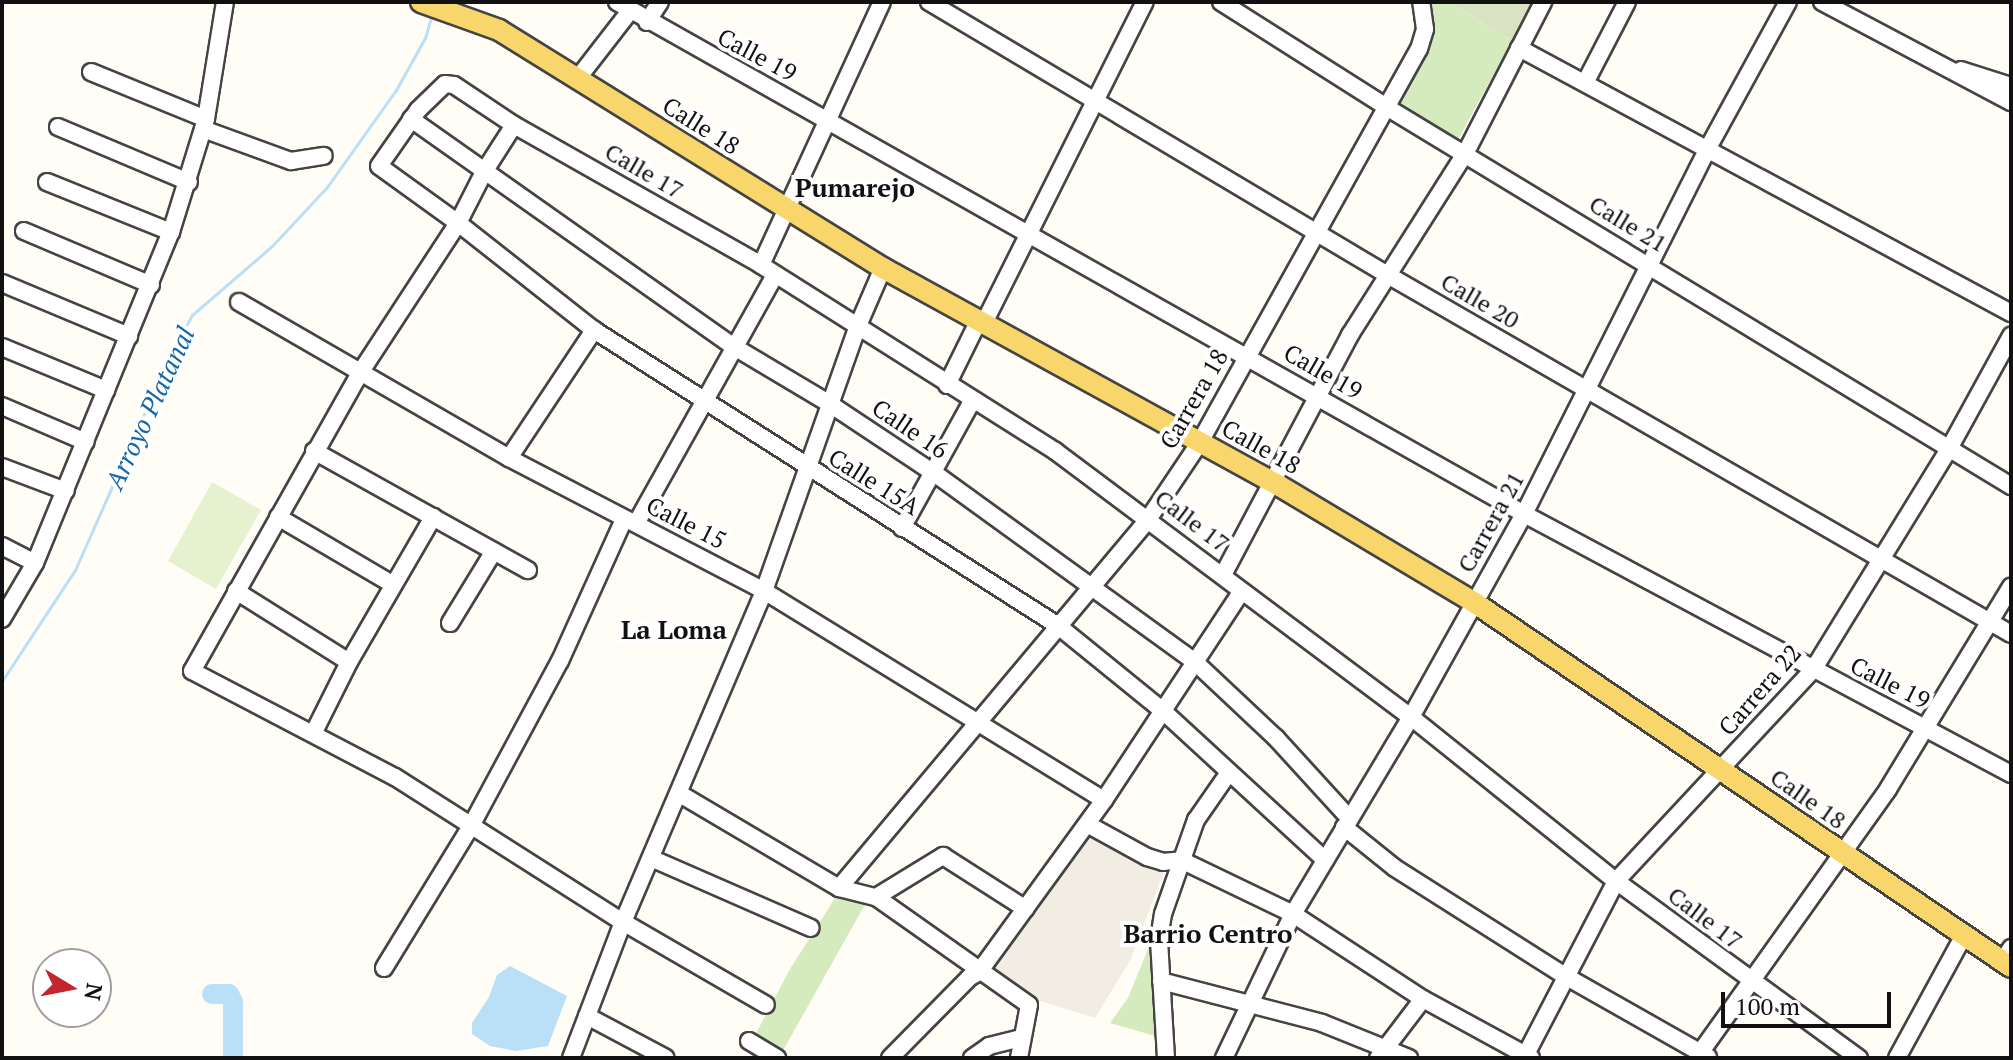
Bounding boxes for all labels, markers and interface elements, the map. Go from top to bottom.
street label: Calle 19 [712,22,802,88]
street label: Calle 18 [657,91,745,161]
street label: Calle 17 [600,137,688,205]
district label: Pumarejo [795,172,915,204]
street label: Calle 21 [1584,190,1672,258]
street label: Calle 20 [1436,267,1524,335]
water label: Arroyo Platanal [99,322,201,494]
street label: Calle 19 [1279,338,1367,406]
street label: Carrera 18 [1154,344,1234,454]
street label: Calle 16 [867,393,953,465]
street label: Calle 18 [1217,414,1305,480]
street label: Calle 15A [823,443,925,521]
street label: Carrera 21 [1452,467,1530,577]
street label: Calle 17 [1149,484,1235,558]
street label: Calle 15 [641,491,731,555]
district label: La Loma [621,614,727,646]
street label: Carrera 22 [1713,639,1807,741]
street label: Calle 19 [1845,651,1935,715]
street label: Calle 18 [1765,763,1851,835]
street label: Calle 17 [1662,881,1748,955]
district label: Barrio Centro [1124,918,1292,950]
north arrow [32,948,112,1028]
scale bar [1725,976,1895,1026]
text: N [78,981,110,1003]
text: 100 m [1735,990,1800,1022]

